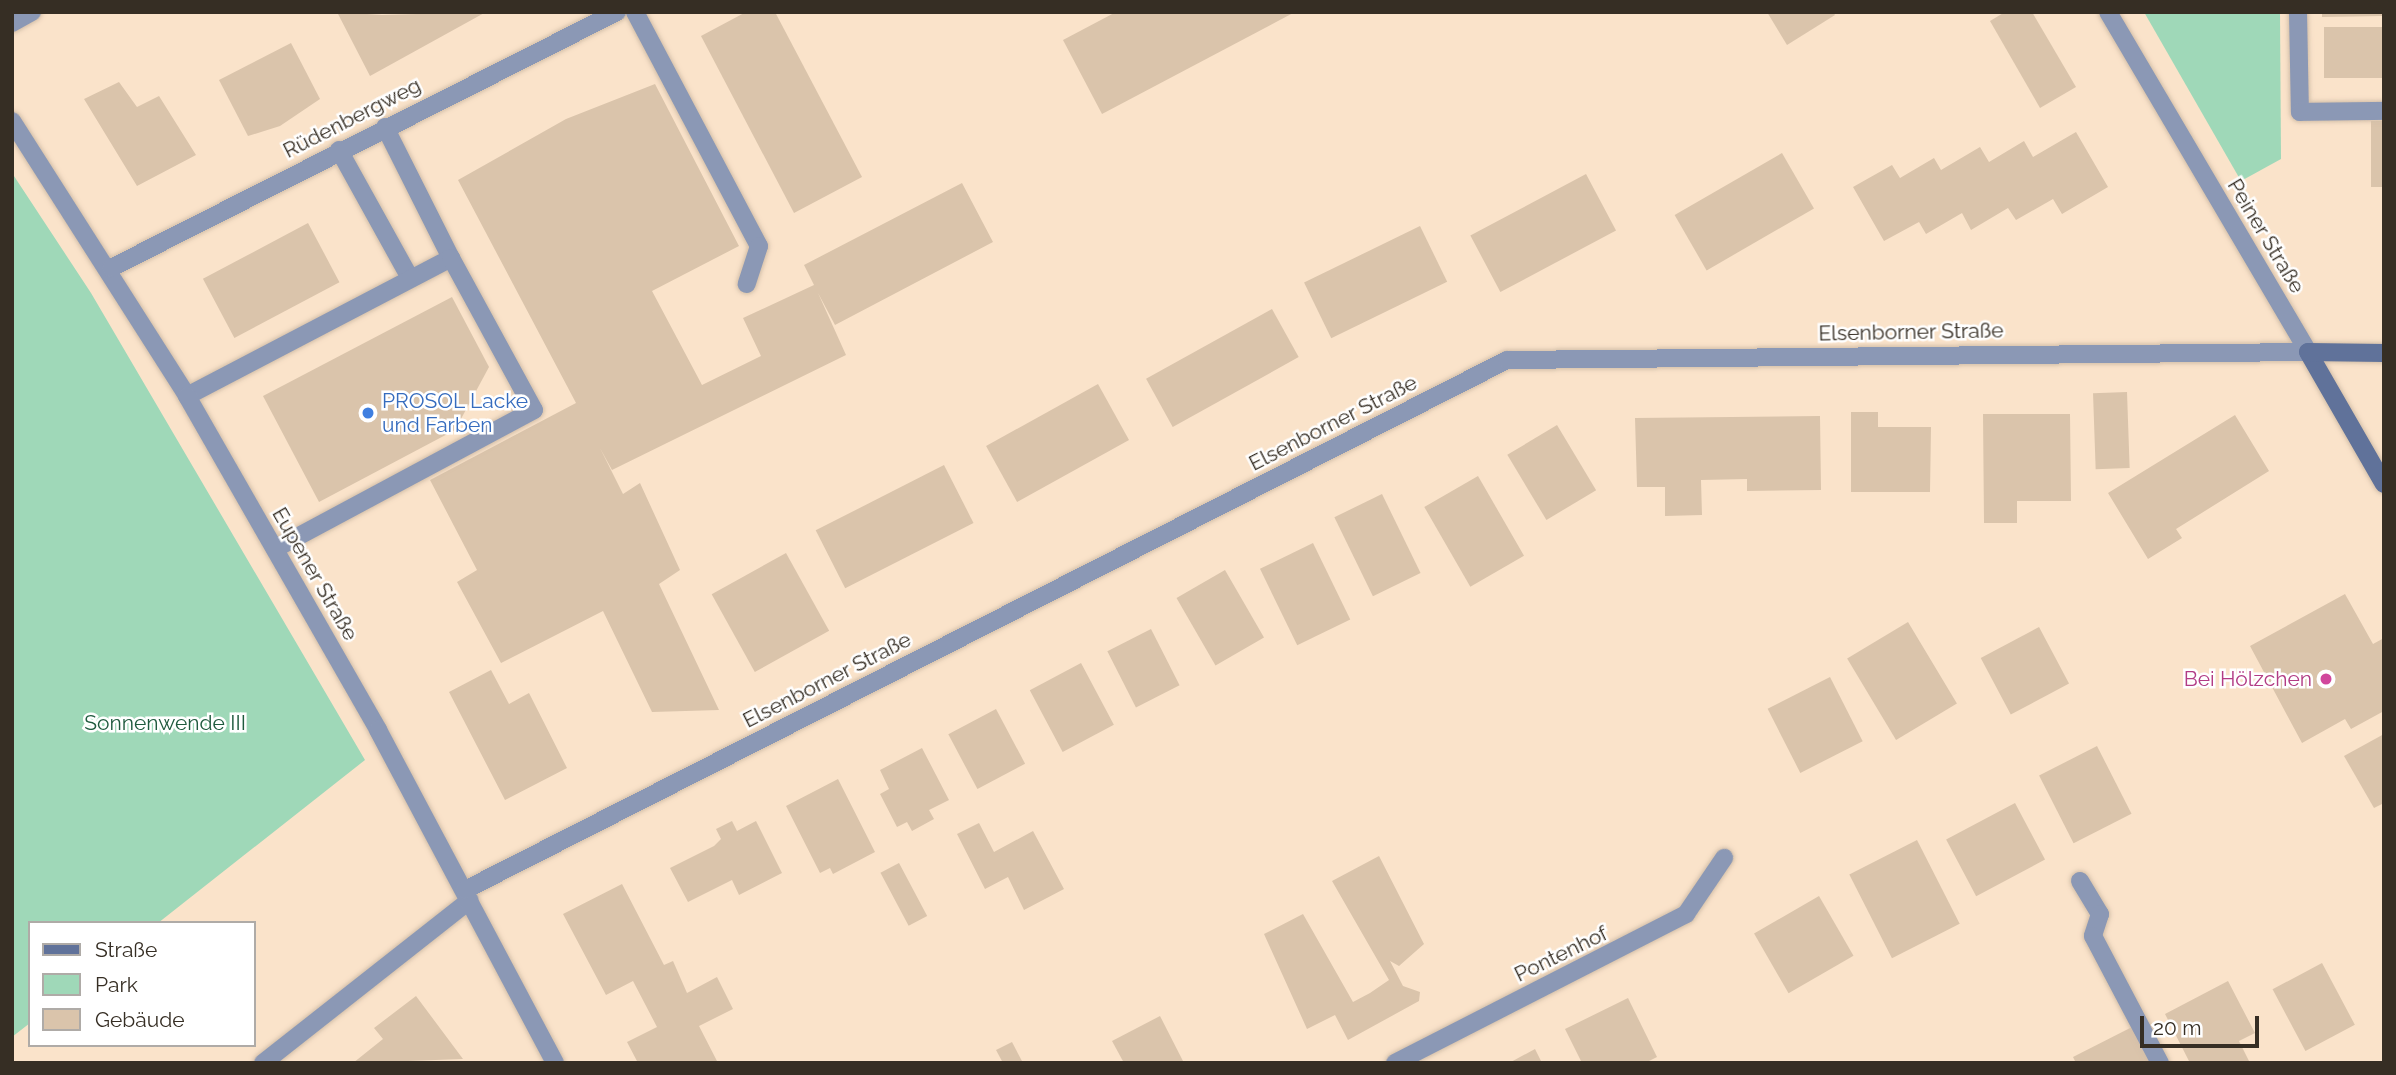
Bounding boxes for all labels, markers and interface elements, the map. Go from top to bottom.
street label: Rüdenbergweg [279,72,425,164]
street label: Peiner Straße [2222,174,2310,298]
street label: Elsenborner Straße [1818,318,2004,346]
street label: Elsenborner Straße [1245,370,1421,476]
place label: PROSOL Lacke und Farben [382,388,529,438]
marker: PROSOL Lacke und Farben [360,405,376,421]
street label: Eupener Straße [267,503,363,645]
street label: Elsenborner Straße [739,627,915,733]
place label: Bei Hölzchen [2184,666,2312,692]
marker: Bei Hölzchen [2318,671,2334,687]
park label: Sonnenwende III [84,710,246,736]
legend [28,921,256,1047]
street label: Pontenhof [1510,921,1612,987]
text: Straße [95,937,157,962]
text: Park [95,972,138,997]
scale bar [2144,1002,2263,1046]
text: Gebäude [95,1007,185,1032]
text: 20 m [2153,1015,2201,1040]

